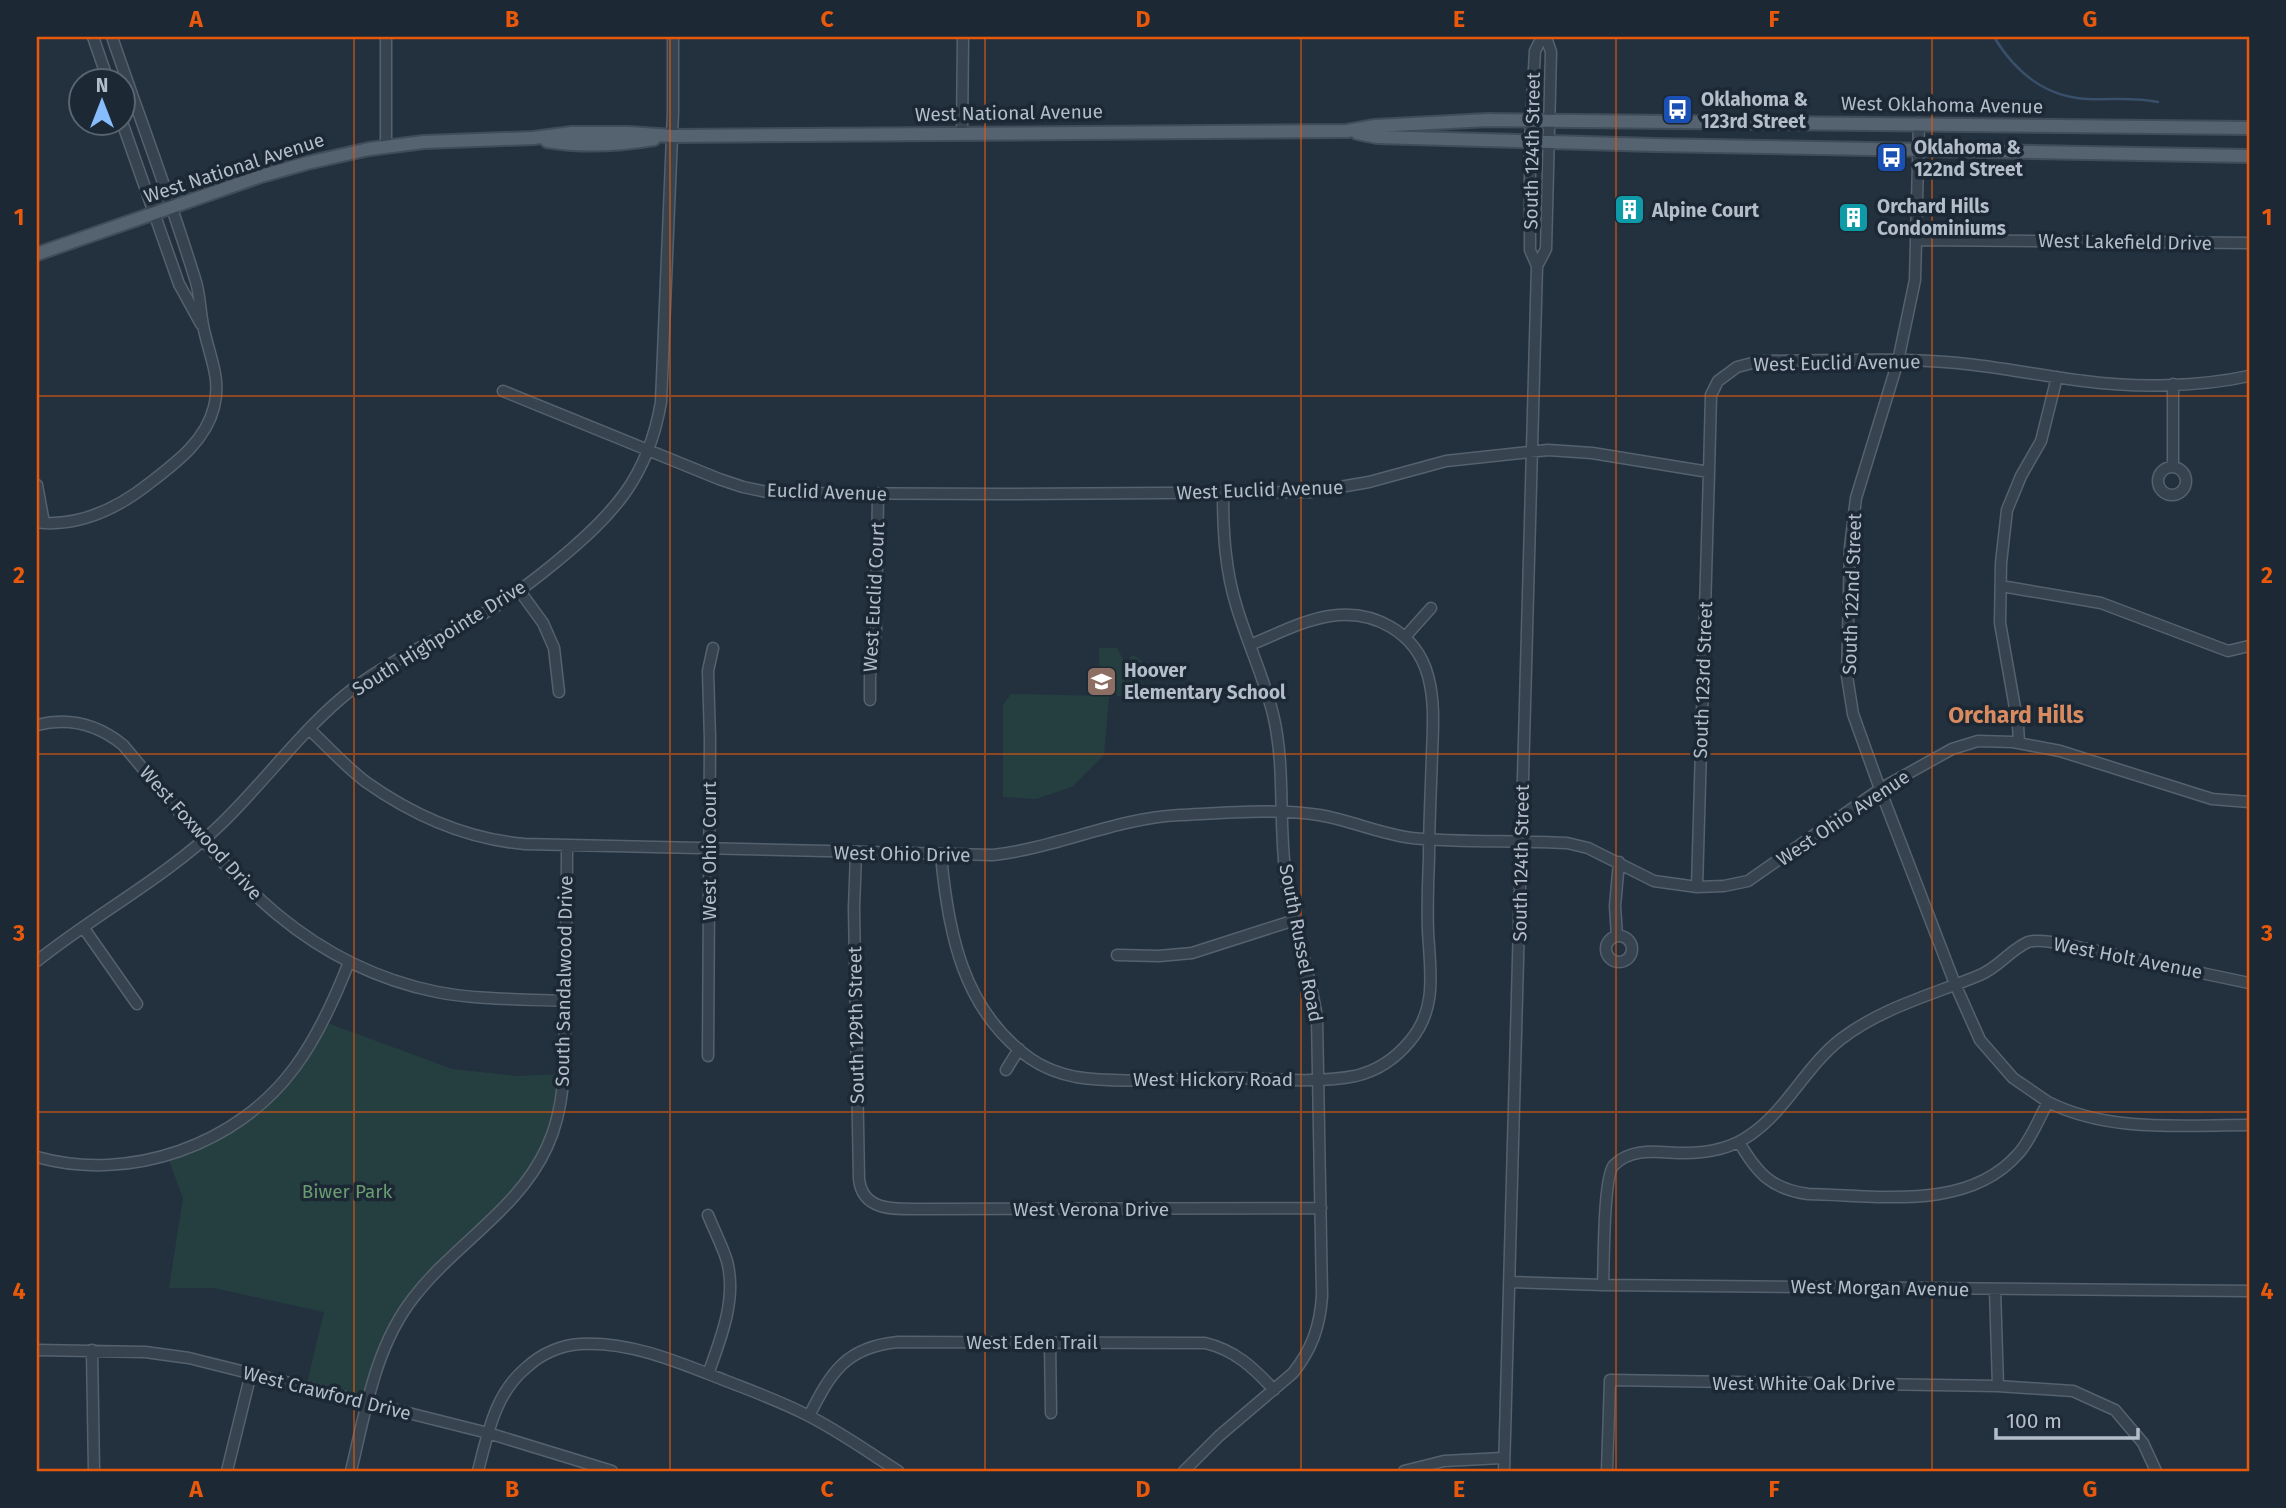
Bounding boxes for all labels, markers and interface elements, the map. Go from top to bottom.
text: A [188,5,203,33]
text: B [505,5,519,33]
text: C [820,5,834,33]
text: D [1136,5,1151,33]
text: E [1453,5,1465,33]
text: F [1768,5,1780,33]
text: G [2083,5,2097,33]
north arrow [66,66,136,136]
street label: South 124th Street [1519,72,1545,230]
text: N [96,74,108,97]
place label: Oklahoma & 123rd Street [1701,88,1809,133]
street label: West Oklahoma Avenue [1841,92,2043,118]
bus stop icon: Oklahoma & 123rd Street [1661,93,1695,127]
street label: West National Avenue [915,100,1103,126]
street label: West National Avenue [141,128,327,208]
place label: Oklahoma & 122nd Street [1914,136,2024,181]
bus stop icon: Oklahoma & 122nd Street [1874,141,1908,175]
building icon: Alpine Court [1612,193,1646,227]
place label: Orchard Hills Condominiums [1877,195,2006,240]
place label: Alpine Court [1651,199,1760,222]
building icon: Orchard Hills Condominiums [1837,200,1871,234]
text: 1 [14,203,24,231]
text: 1 [2262,203,2272,231]
street label: West Lakefield Drive [2038,229,2212,255]
street label: West Euclid Avenue [1753,350,1921,376]
street label: West Euclid Avenue [1176,476,1344,504]
street label: Euclid Avenue [766,478,888,506]
street label: South 122nd Street [1838,513,1866,675]
street label: West Euclid Court [859,521,889,673]
text: 2 [13,561,25,589]
text: 2 [2261,561,2273,589]
street label: South Highpointe Drive [348,575,530,701]
street label: South 123rd Street [1689,601,1717,759]
place label: Hoover Elementary School [1124,659,1286,704]
school or university icon: Hoover Elementary School [1084,664,1118,698]
district label: Orchard Hills [1948,701,2084,729]
street label: West Foxwood Drive [135,761,267,905]
street label: West Ohio Avenue [1772,765,1914,871]
street label: West Ohio Court [698,781,721,921]
street label: South 124th Street [1508,784,1534,942]
street label: West Ohio Drive [833,841,971,867]
street label: South Russel Road [1274,862,1328,1024]
street label: South Sandalwood Drive [551,875,577,1087]
text: 3 [12,919,25,947]
text: 3 [2260,919,2273,947]
street label: West Holt Avenue [2052,932,2204,984]
street label: South 129th Street [843,946,869,1104]
street label: West Hickory Road [1133,1068,1293,1091]
park label: Biwer Park [302,1180,393,1203]
street label: West Verona Drive [1013,1198,1169,1221]
street label: West Morgan Avenue [1790,1275,1970,1301]
text: 4 [13,1277,26,1305]
text: 4 [2261,1277,2274,1305]
street label: West Eden Trail [966,1331,1098,1354]
street label: West Crawford Drive [241,1361,413,1425]
street label: West White Oak Drive [1712,1372,1896,1395]
scale bar [1996,1396,2137,1440]
text: 100 m [2006,1408,2062,1434]
text: A [188,1475,203,1503]
text: B [505,1475,519,1503]
text: C [820,1475,834,1503]
text: D [1136,1475,1151,1503]
text: E [1453,1475,1465,1503]
text: F [1768,1475,1780,1503]
text: G [2083,1475,2097,1503]

